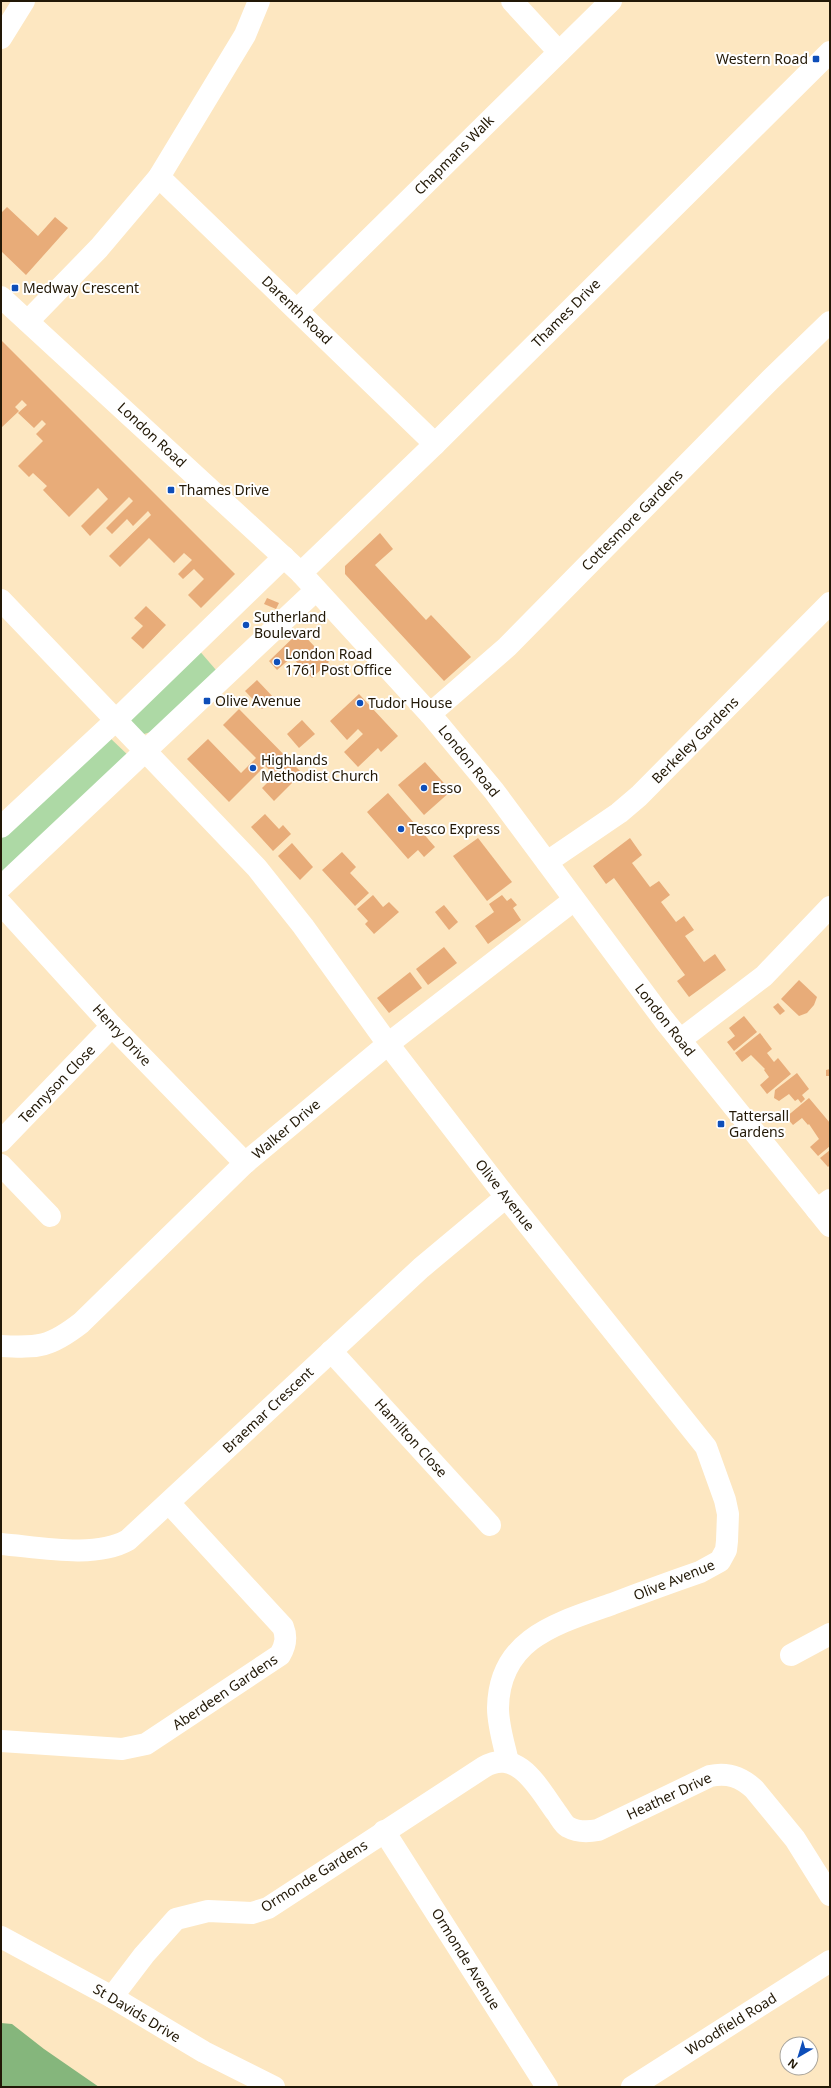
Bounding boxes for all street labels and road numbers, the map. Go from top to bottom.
street label: Chapmans Walk [410,110,498,199]
street label: Darenth Road [258,271,337,348]
street label: Thames Drive [527,274,604,351]
street label: London Road [114,398,191,471]
street label: Cottesmore Gardens [577,465,687,574]
street label: Berkeley Gardens [647,692,742,787]
street label: London Road [434,721,504,801]
street label: London Road [631,979,700,1060]
street label: Henry Drive [89,1000,156,1070]
street label: Tennyson Close [14,1040,99,1127]
street label: Walker Drive [248,1094,324,1163]
street label: Olive Avenue [471,1155,539,1234]
street label: Braemar Crescent [218,1362,317,1457]
street label: Hamilton Close [371,1394,452,1481]
street label: Olive Avenue [630,1555,717,1604]
street label: Aberdeen Gardens [168,1649,281,1734]
street label: Heather Drive [623,1768,714,1824]
street label: Ormonde Gardens [257,1835,371,1916]
street label: Ormonde Avenue [428,1904,505,2013]
street label: St Davids Drive [90,1979,185,2046]
street label: Woodfield Road [682,1988,780,2059]

